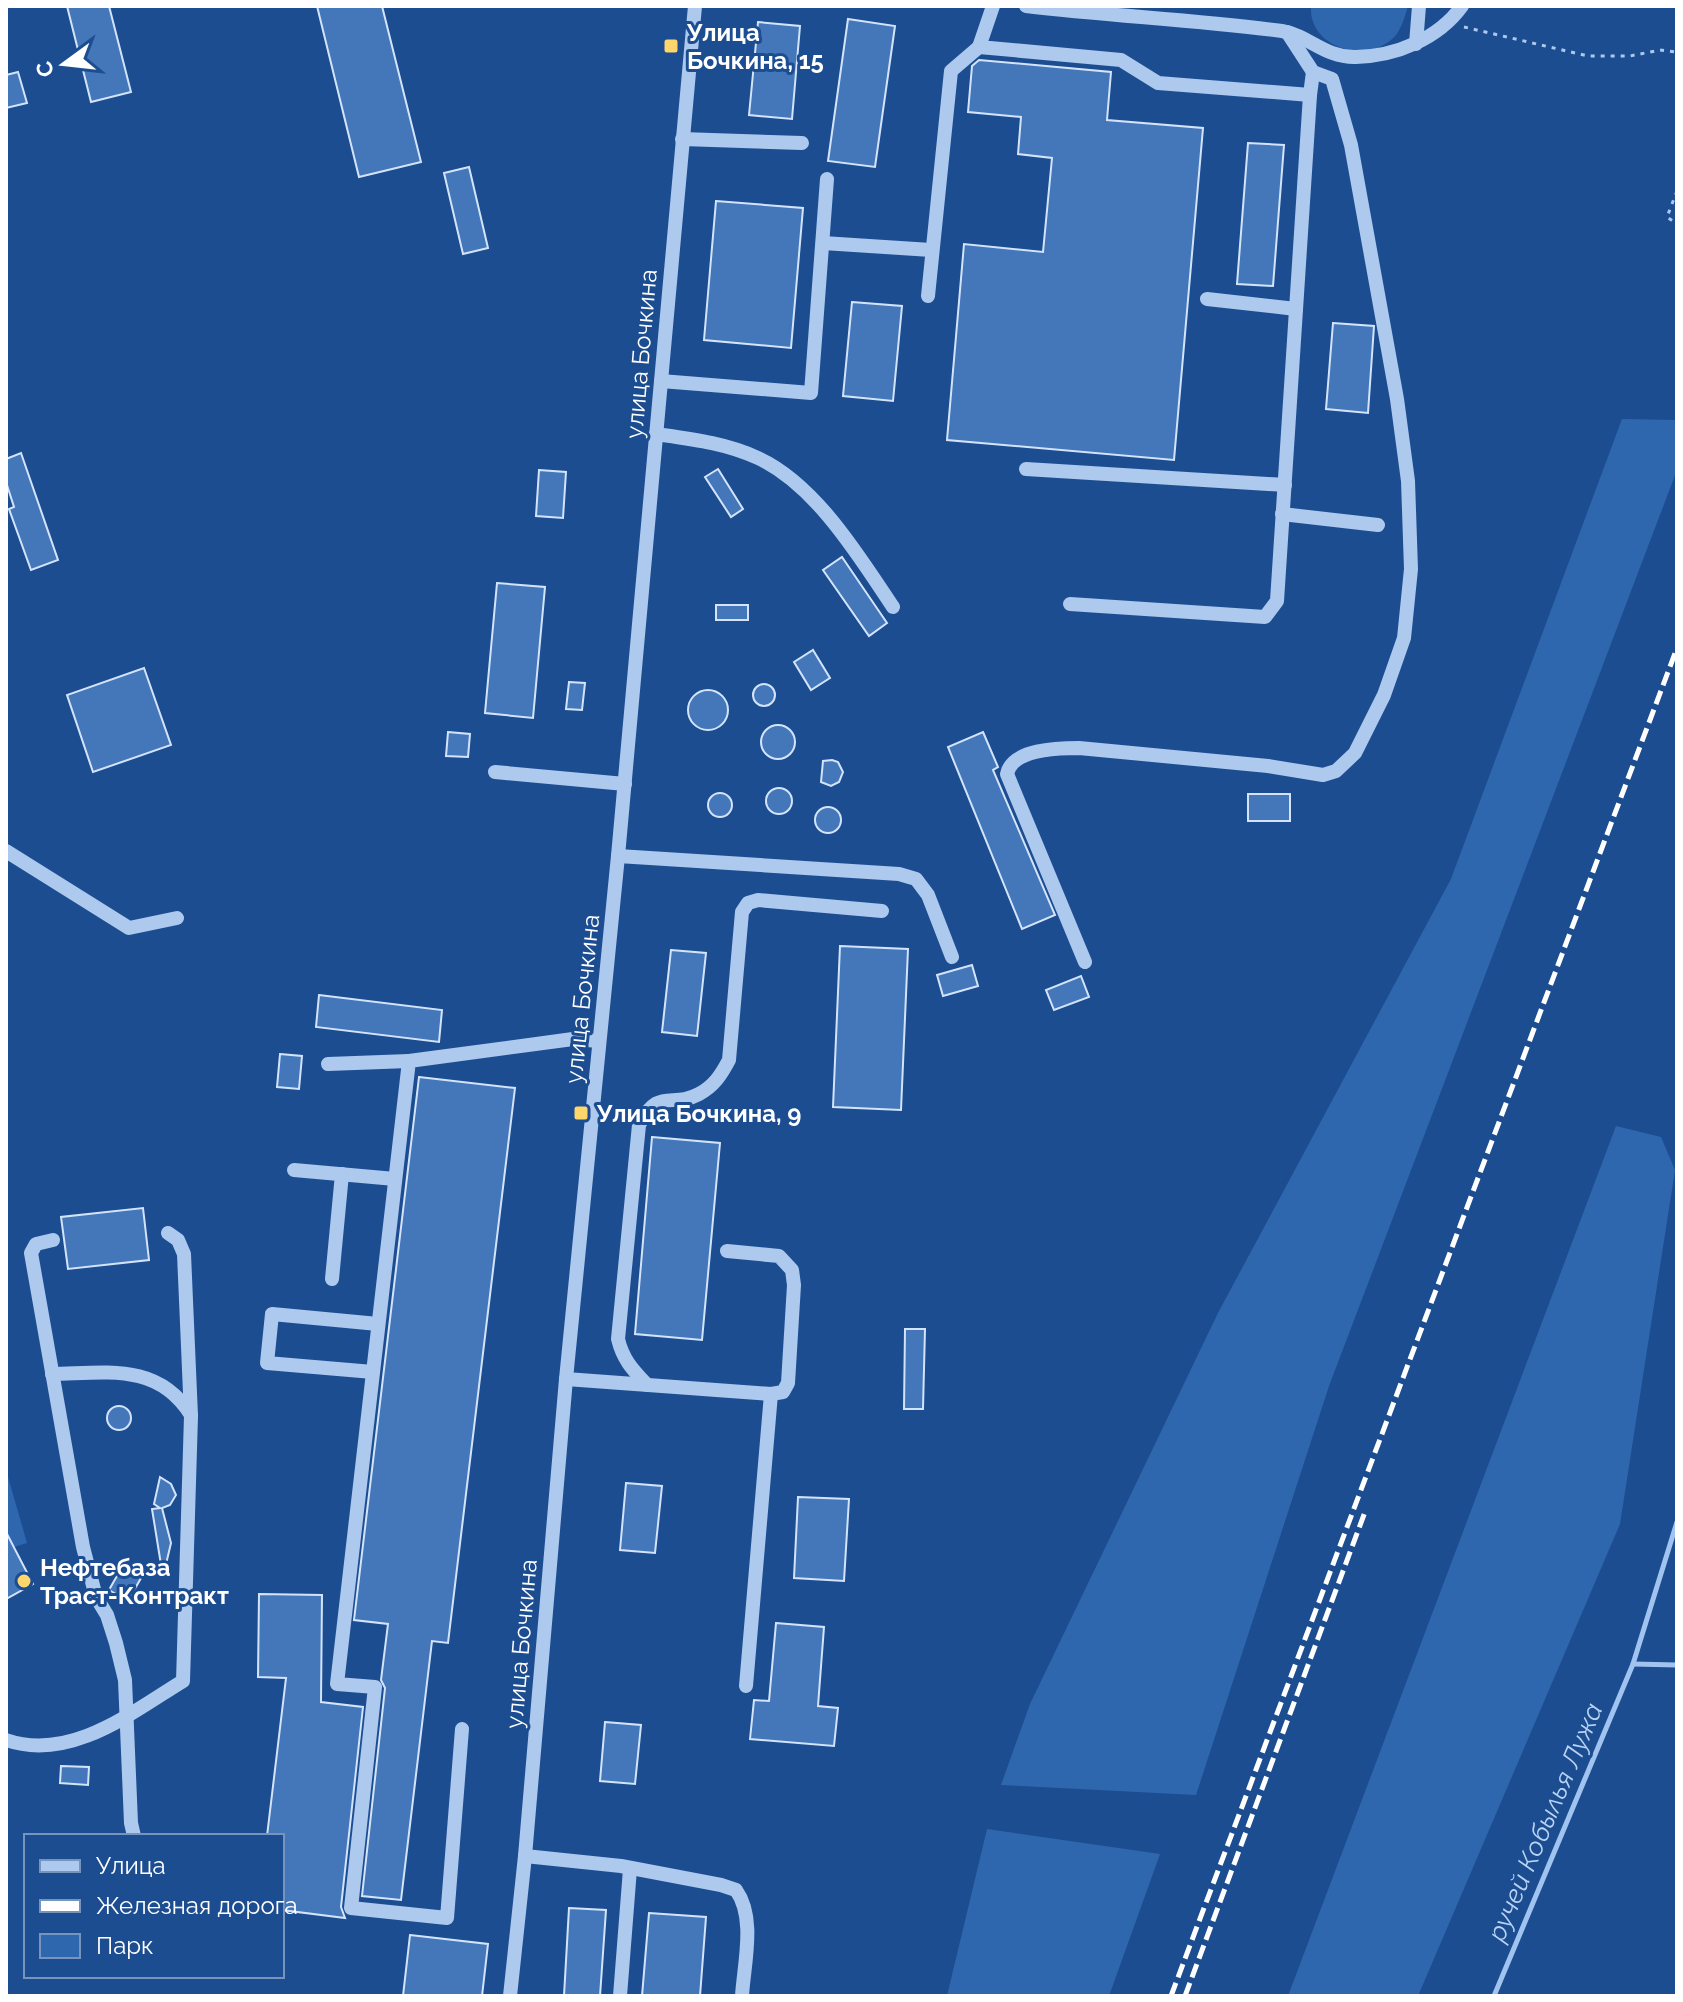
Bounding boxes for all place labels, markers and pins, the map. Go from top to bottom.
place label: Улица Бочкина, 15 [686,18,824,75]
marker: Улица Бочкина, 15 [662,37,680,55]
place label: Улица Бочкина, 9 [596,1099,801,1128]
marker: Улица Бочкина, 9 [572,1104,590,1122]
place label: Нефтебаза Траст-Контракт [40,1553,229,1610]
marker: Нефтебаза Траст-Контракт [15,1572,33,1590]

